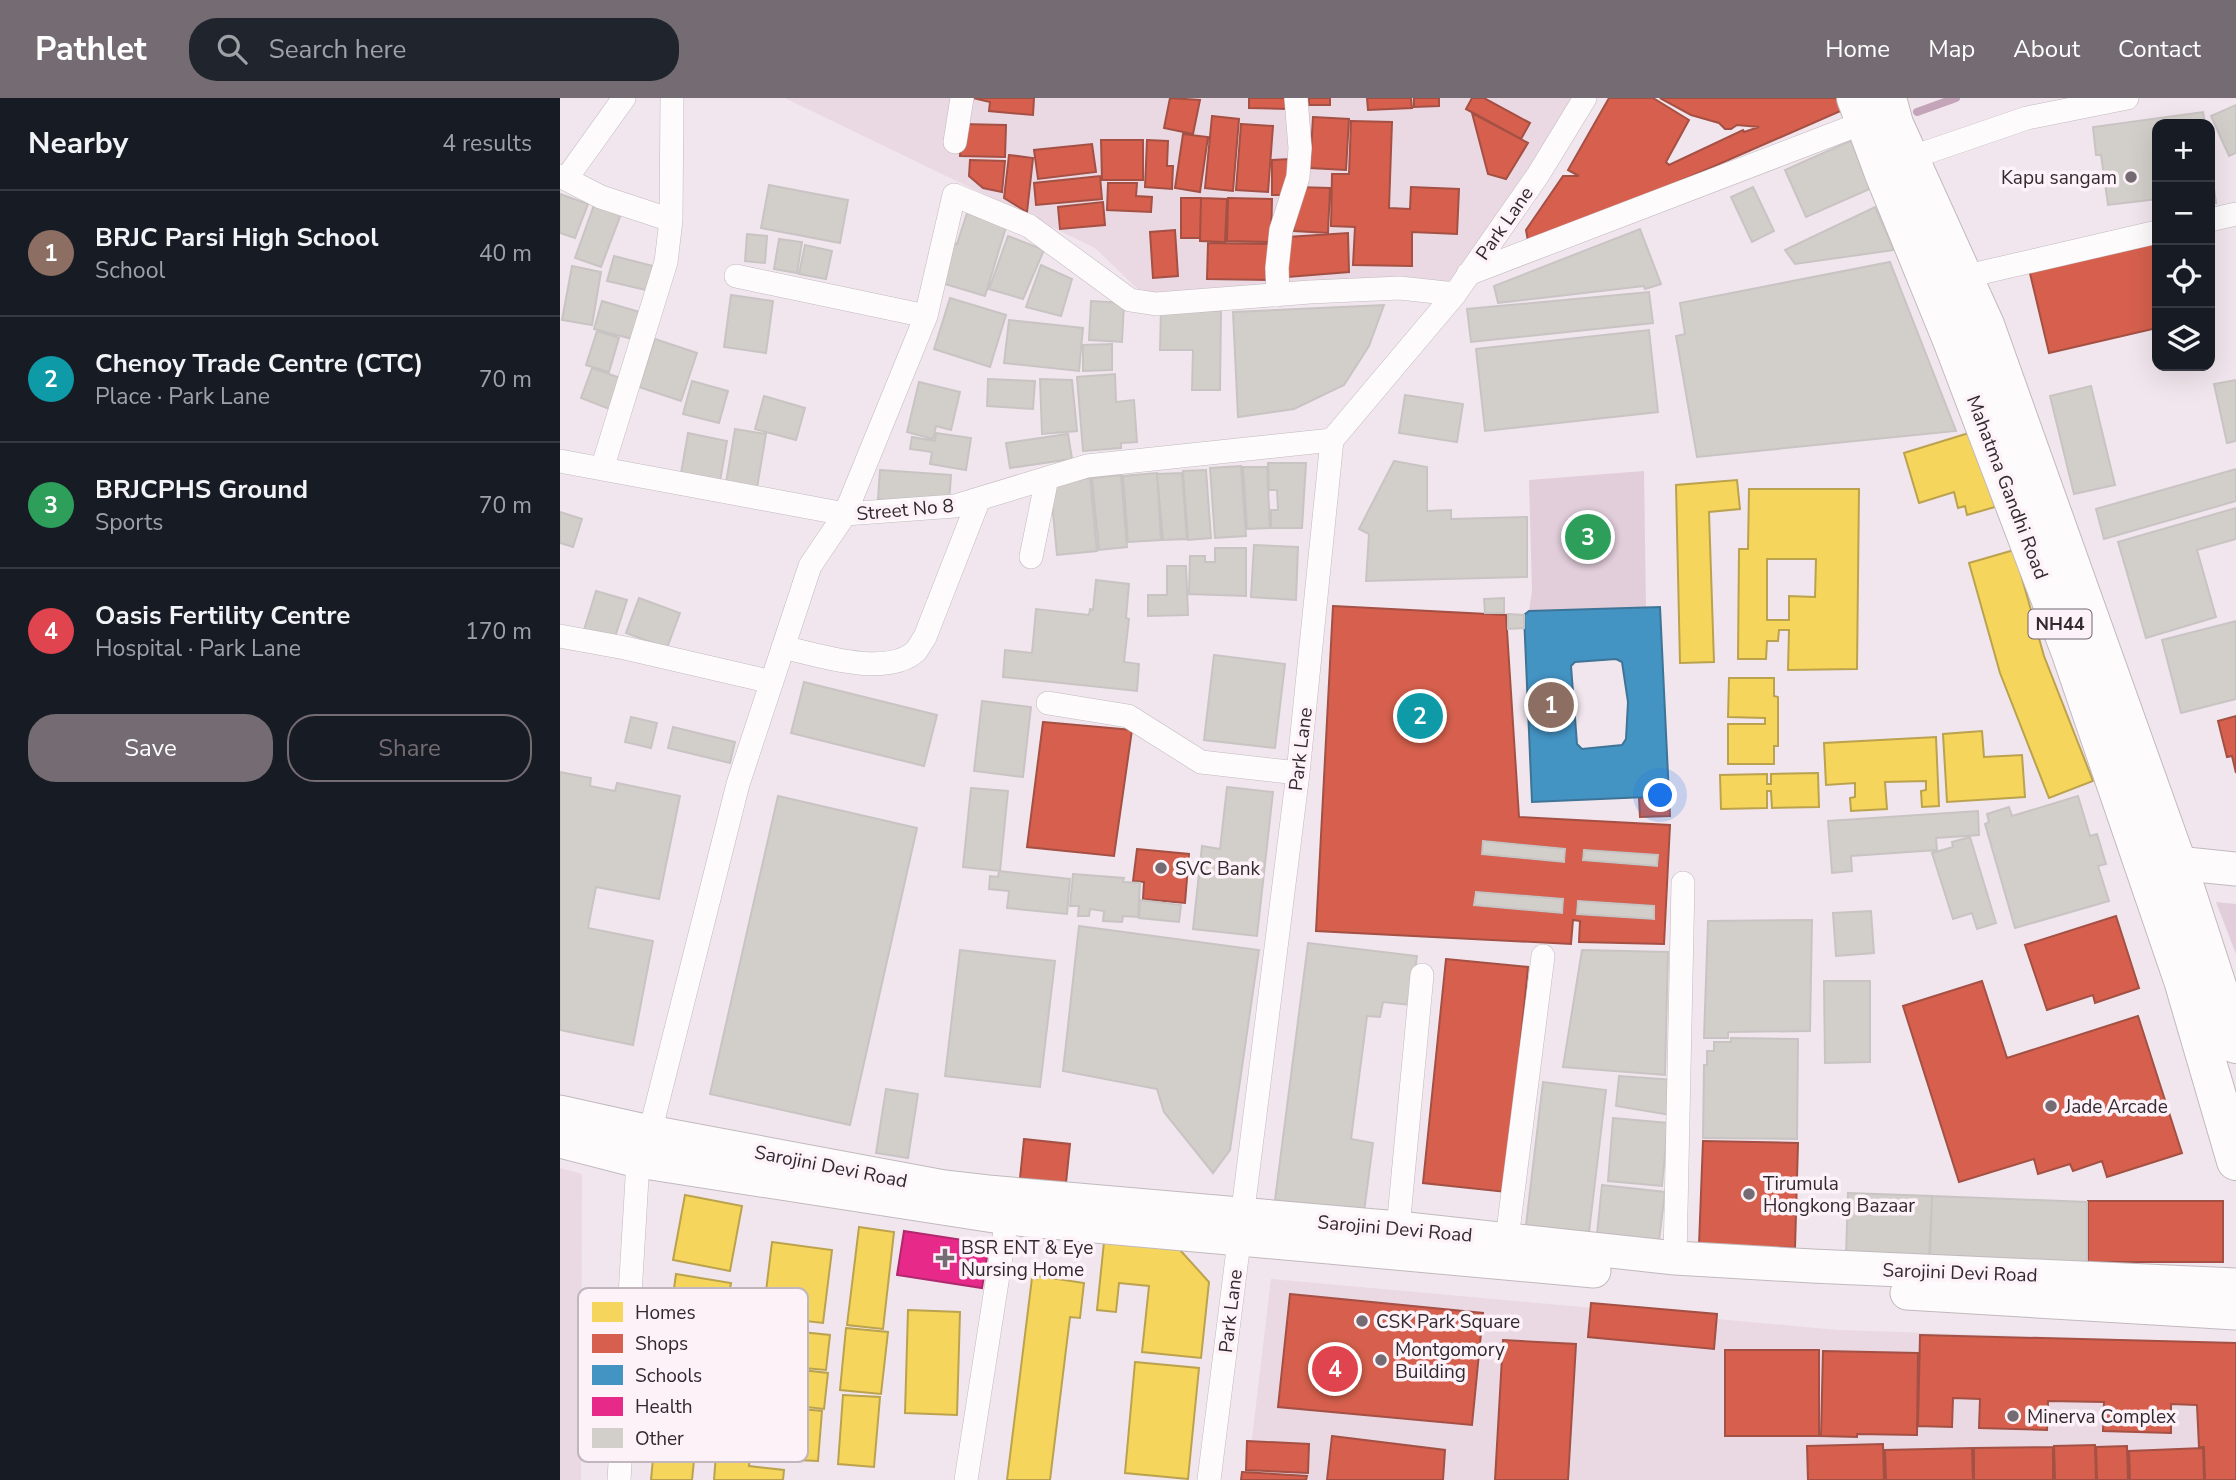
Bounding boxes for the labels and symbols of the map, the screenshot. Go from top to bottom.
place label: Kapu sangam [2001,165,2117,191]
marker: Kapu sangam [2123,169,2139,185]
street label: Park Lane [1470,182,1540,265]
street label: Mahatma Gandhi Road [1960,392,2054,583]
street label: Street No 8 [855,493,955,527]
pin: 3 [1565,511,1611,563]
road number: NH44 [2028,610,2092,638]
pin: 1 [1528,679,1574,731]
pin: 2 [1397,690,1443,742]
street label: Park Lane [1283,706,1319,792]
your location [1643,778,1677,812]
place label: SVC Bank [1175,856,1261,882]
marker: SVC Bank [1153,860,1169,876]
place label: Jade Arcade [2064,1094,2168,1120]
marker: Jade Arcade [2043,1098,2059,1114]
street label: Sarojini Devi Road [752,1139,910,1195]
place label: Tirumula Hongkong Bazaar [1763,1171,1915,1219]
marker: Tirumula Hongkong Bazaar [1741,1186,1757,1202]
street label: Sarojini Devi Road [1316,1209,1473,1249]
place label: BSR ENT & Eye Nursing Home [961,1235,1093,1283]
marker: BSR ENT & Eye Nursing Home [935,1248,955,1268]
street label: Sarojini Devi Road [1882,1257,2038,1289]
street label: Park Lane [1213,1268,1249,1354]
legend [578,1288,808,1462]
text: Homes [635,1300,696,1326]
place label: CSK Park Square [1376,1309,1520,1335]
marker: CSK Park Square [1354,1313,1370,1329]
text: Shops [635,1331,688,1357]
place label: Montgomory Building [1395,1337,1505,1385]
pin: 4 [1312,1343,1358,1395]
marker: Montgomory Building [1373,1352,1389,1368]
text: Schools [635,1363,702,1389]
text: Health [635,1394,693,1420]
place label: Minerva Complex [2027,1404,2176,1430]
marker: Minerva Complex [2005,1408,2021,1424]
text: Other [635,1426,684,1452]

